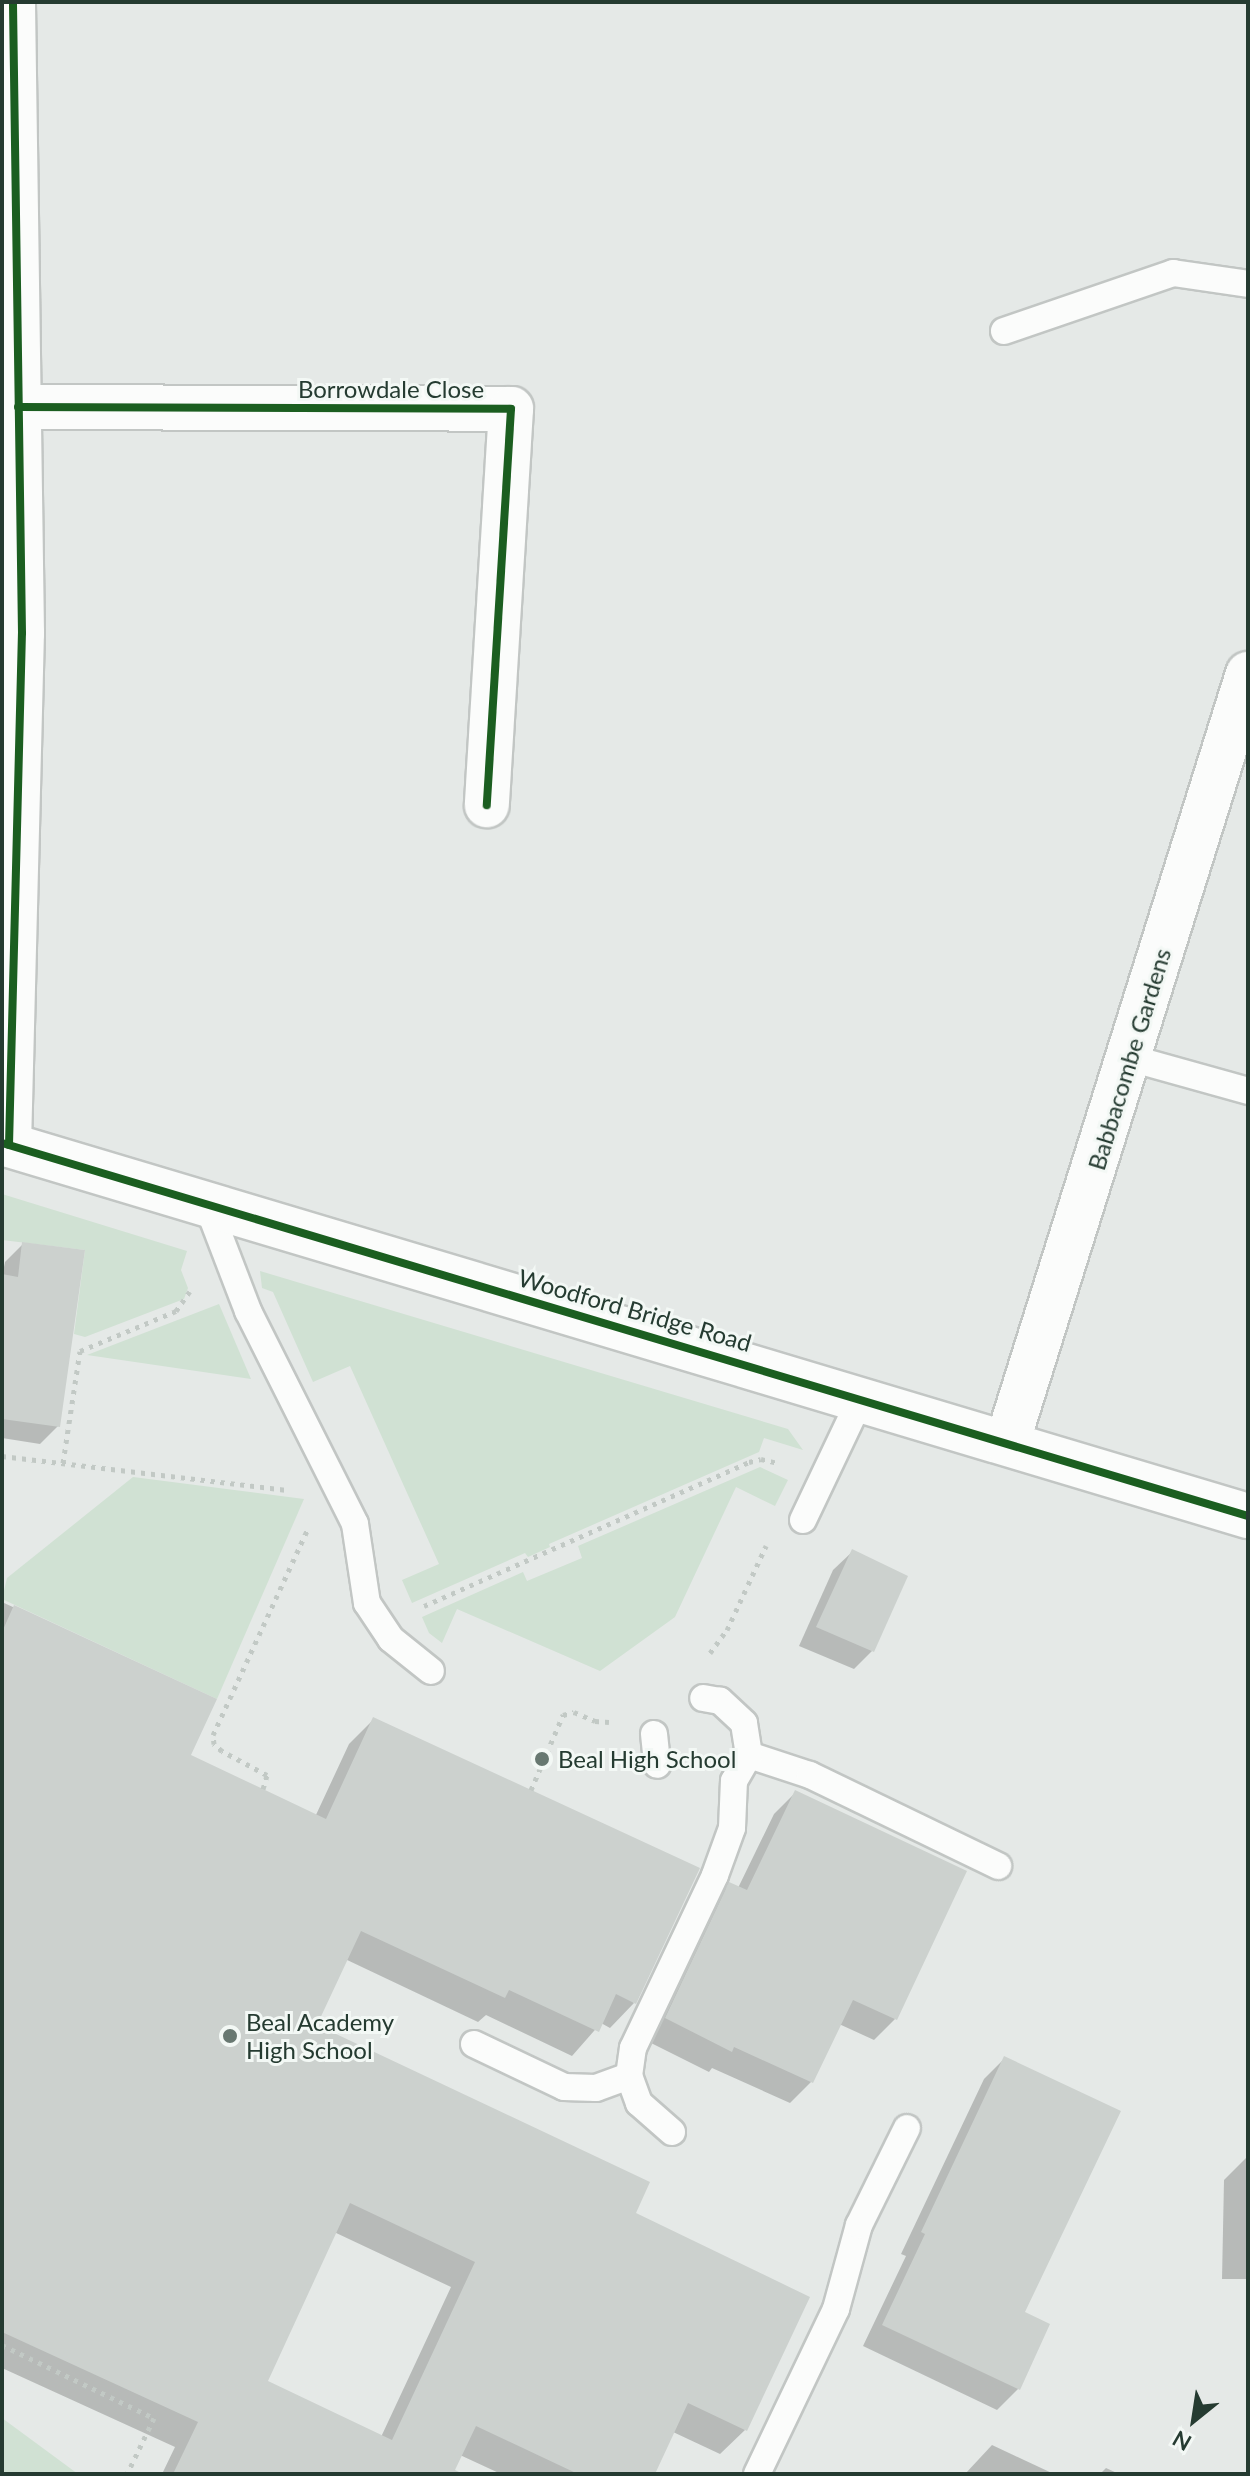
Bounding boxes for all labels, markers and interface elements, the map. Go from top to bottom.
street label: Borrowdale Close [298,375,484,403]
street label: Babbacombe Gardens [1082,945,1176,1173]
street label: Woodford Bridge Road [515,1263,755,1357]
place label: Beal High School [558,1745,736,1773]
marker: Beal High School [533,1750,551,1768]
place label: Beal Academy High School [246,2008,395,2064]
marker: Beal Academy High School [221,2027,239,2045]
north arrow [1154,2380,1234,2460]
text: N [1168,2425,1196,2457]

